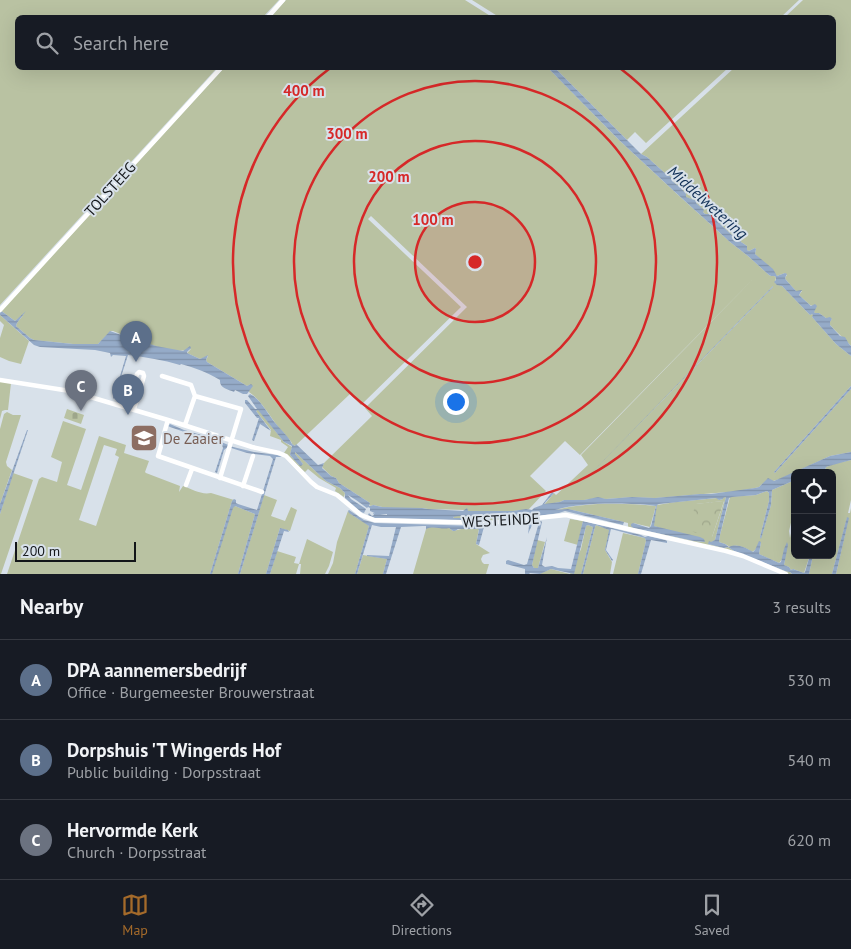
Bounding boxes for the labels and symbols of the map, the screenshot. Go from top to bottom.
text: 400 m [283,81,325,100]
text: 300 m [326,124,368,143]
street label: TOLSTEEG [80,158,140,220]
water label: Middelwetering [664,161,752,243]
text: 200 m [368,167,410,186]
text: 100 m [412,210,454,229]
centre of rings [466,253,484,271]
pin: A [120,321,152,362]
pin: C [65,370,97,411]
pin: B [112,374,144,415]
your location [443,389,469,415]
school or university icon: De Zaaier [129,423,159,453]
place label: De Zaaier [163,429,224,448]
street label: WESTEINDE [462,508,540,532]
scale bar [15,539,136,562]

